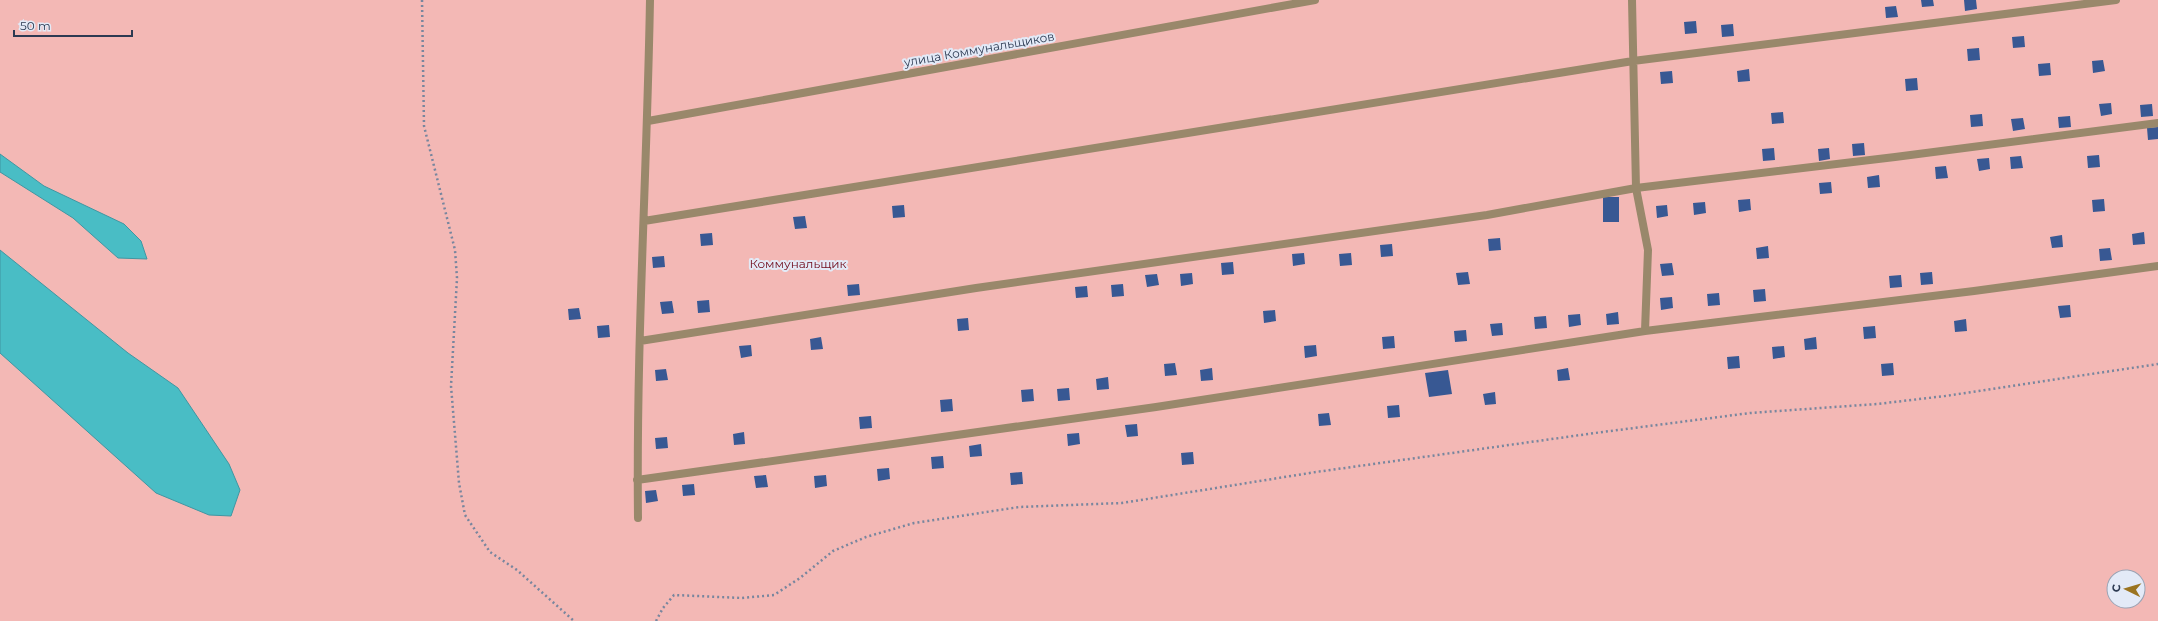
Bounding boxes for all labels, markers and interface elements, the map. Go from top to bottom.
scale bar [14,12,132,38]
text: 50 m [20,18,51,33]
street label: улица Коммунальщиков [902,28,1055,70]
park label: Коммунальщик [749,256,847,271]
north arrow [2106,569,2146,609]
text: С [2109,584,2123,593]

